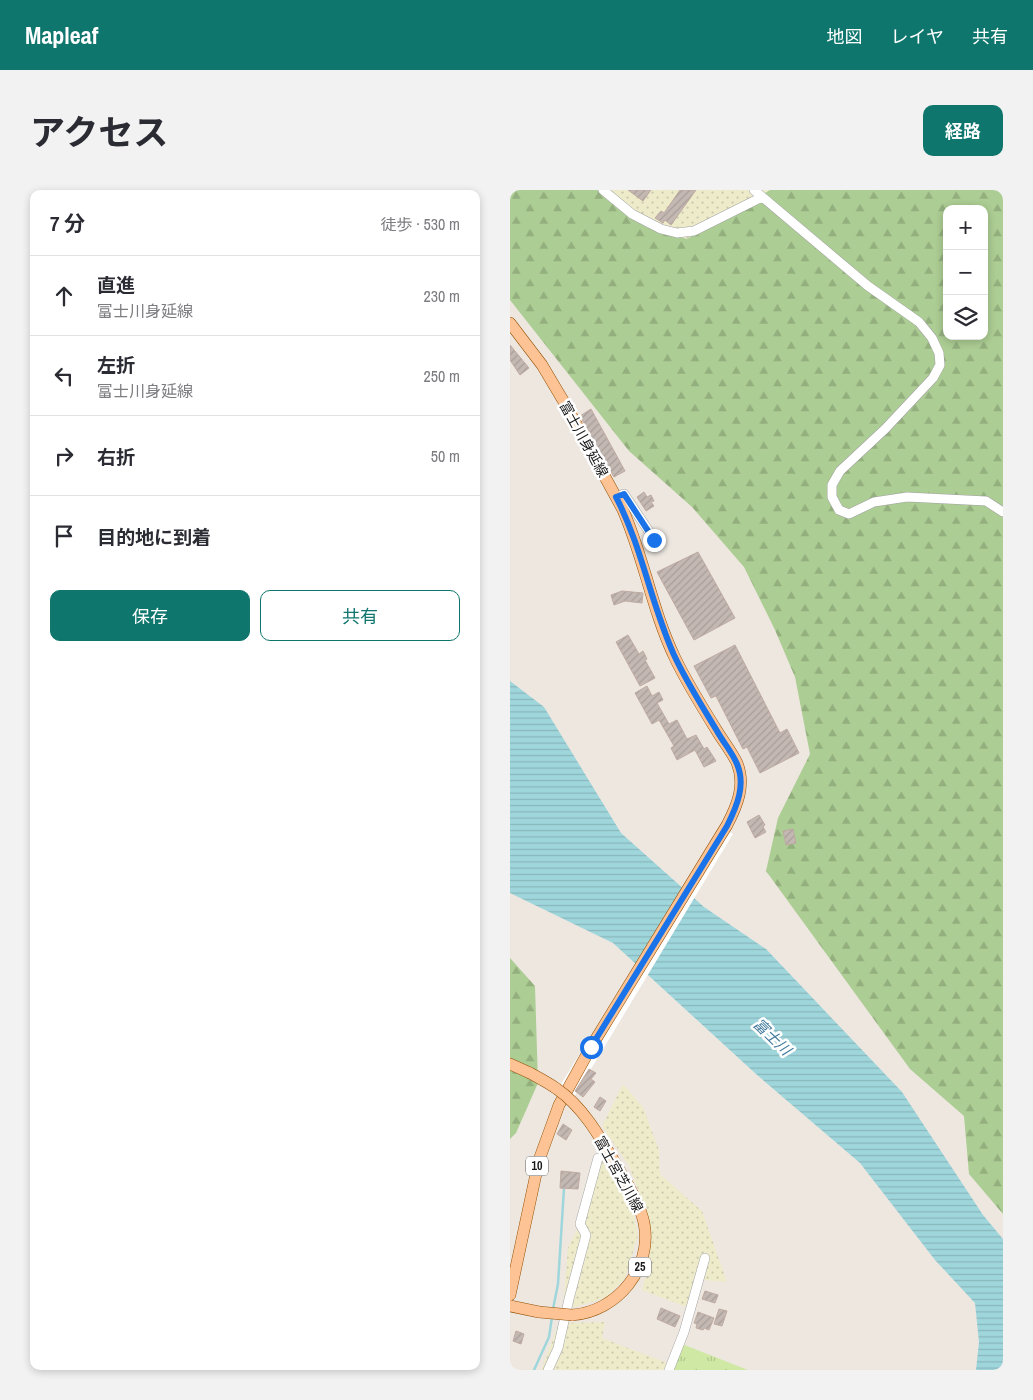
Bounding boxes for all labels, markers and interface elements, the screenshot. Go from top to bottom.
text: Mapleaf [25,19,98,51]
text: 地図 [827,24,863,49]
text: レイヤ [891,24,944,49]
text: 共有 [972,24,1008,49]
button: 経路 [923,105,1003,156]
text: アクセス [30,109,168,156]
map controls [943,205,988,340]
button: + [943,205,988,250]
text: 7 分 [50,209,85,238]
text: 徒歩 · 530 m [381,213,460,235]
button: − [943,250,988,295]
text: 直進 [97,272,135,298]
icon: ahead [50,282,78,310]
text: 230 m [424,285,460,307]
button: layers [943,295,988,340]
text: 富士川身延線 [97,300,193,322]
text: 左折 [97,352,135,378]
icon: left [50,362,78,390]
text: 250 m [424,365,460,387]
text: 富士川身延線 [97,380,193,402]
street label: 富士川身延線 [556,398,612,480]
icon: right [50,442,78,470]
text: 右折 [97,444,135,470]
text: 50 m [431,445,460,467]
icon: arrive [50,522,78,550]
text: 目的地に到着 [97,524,211,550]
route end [643,529,666,552]
button: 保存 [50,590,250,641]
button: 共有 [260,590,460,641]
water label: 富士川 [749,1013,797,1061]
route start [580,1036,603,1059]
street label: 富士宮芝川線 [591,1133,647,1215]
road number: 10 [526,1156,548,1176]
road number: 25 [629,1258,651,1276]

